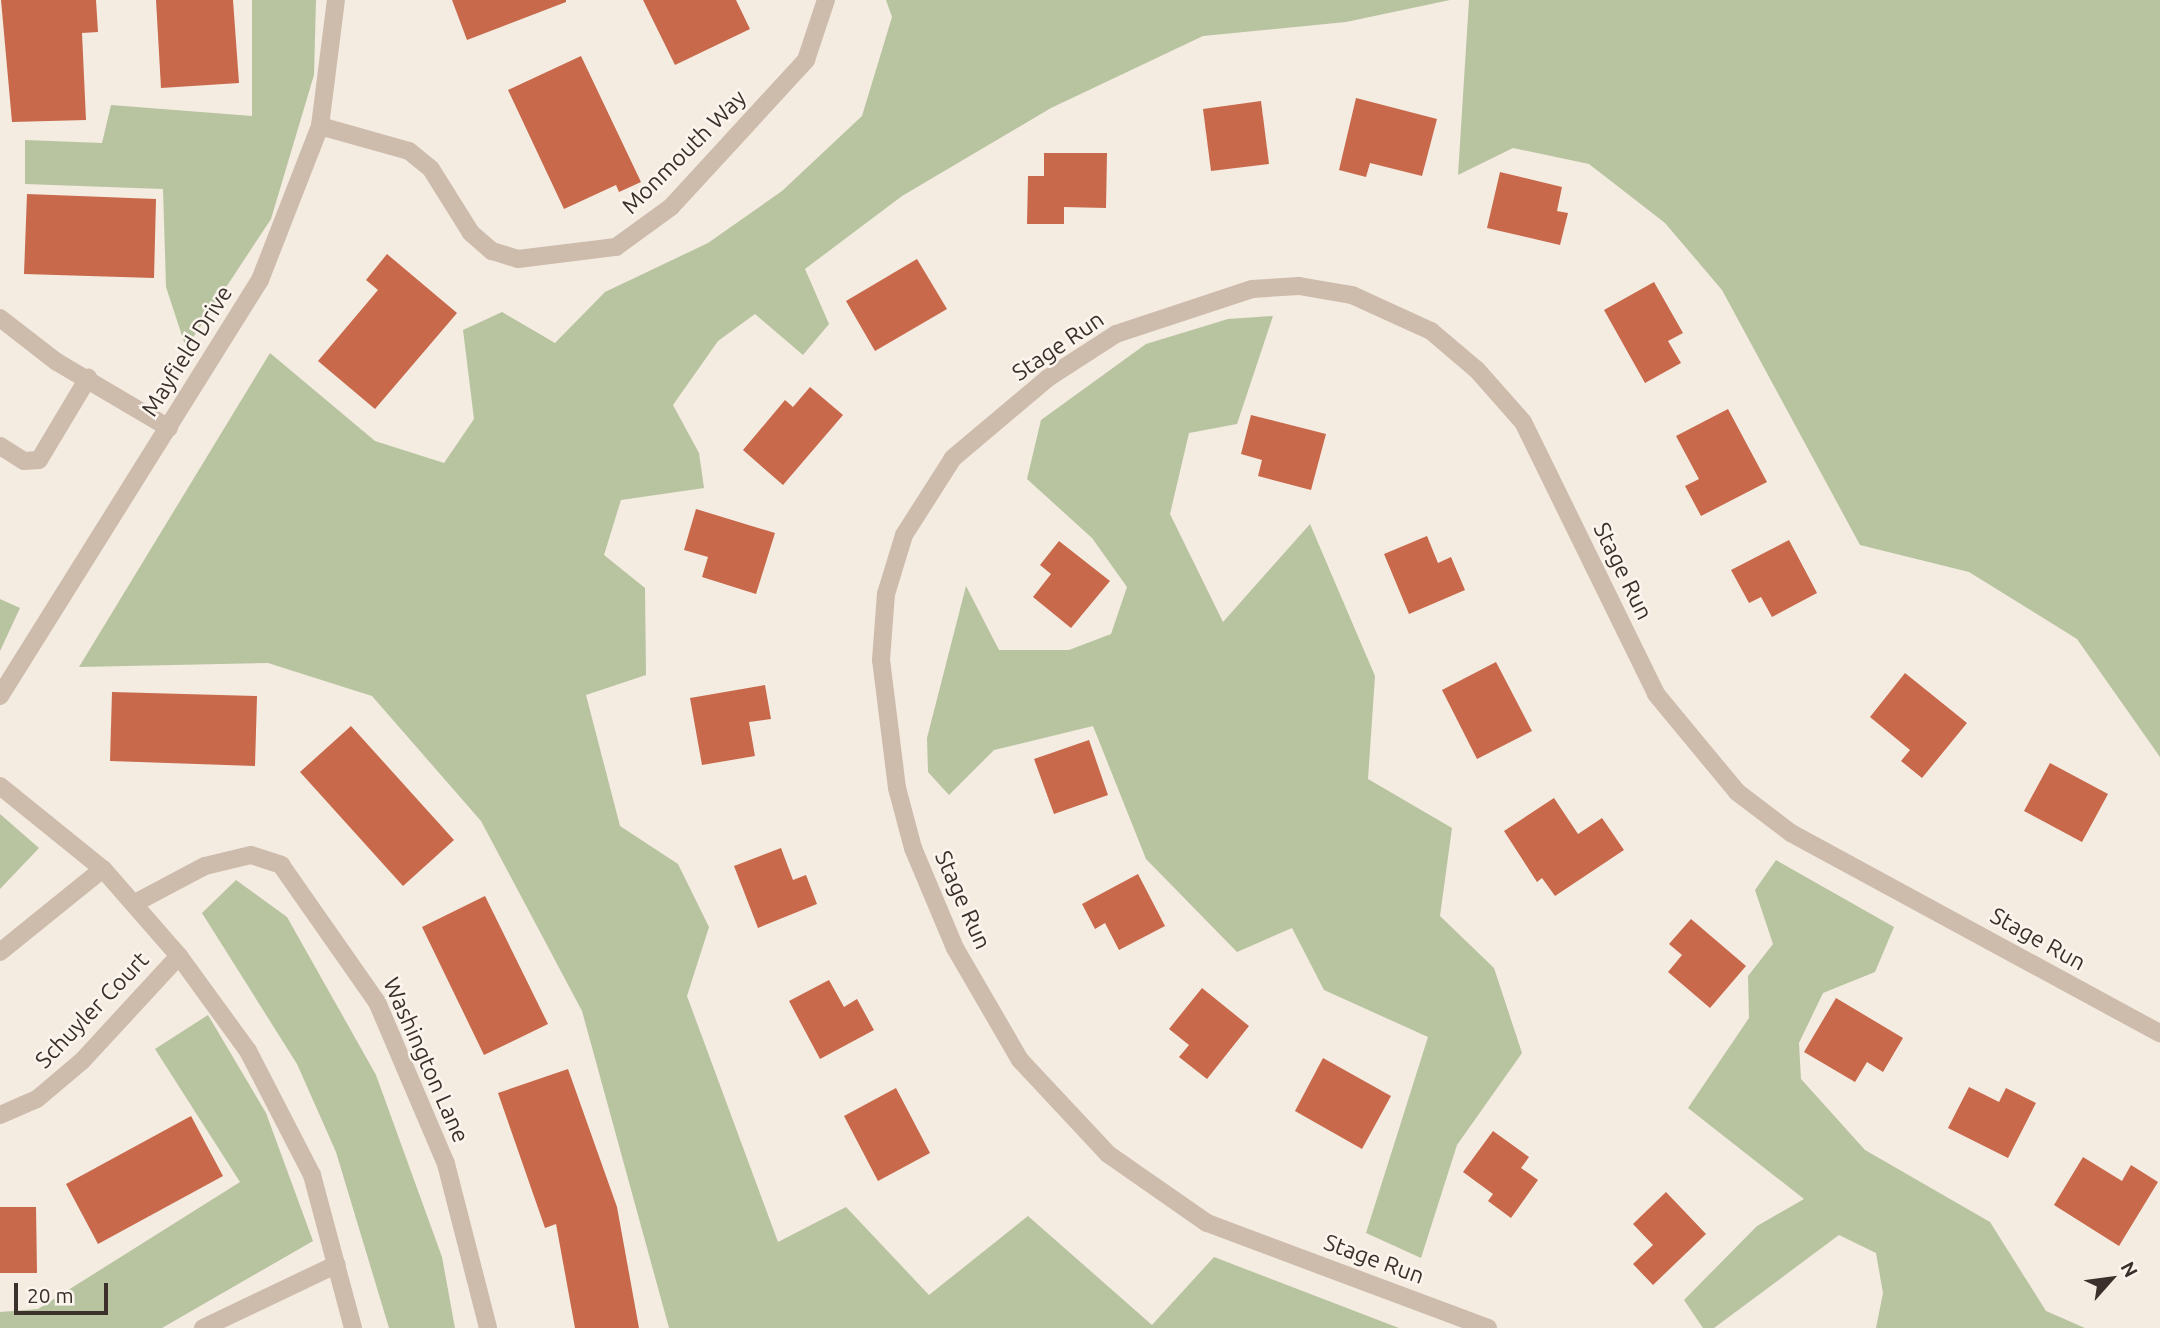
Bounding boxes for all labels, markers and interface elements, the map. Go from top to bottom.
street label: Monmouth Way [616,84,752,220]
street label: Mayfield Drive [136,280,238,422]
street label: Stage Run [1007,305,1109,387]
street label: Stage Run [1588,518,1658,624]
street label: Stage Run [929,847,997,953]
street label: Stage Run [1986,902,2090,976]
street label: Schuyler Court [30,946,154,1074]
street label: Washington Lane [377,973,475,1147]
street label: Stage Run [1320,1228,1428,1290]
north arrow [2076,1244,2146,1314]
text: N [2116,1258,2143,1281]
scale bar [18,1268,112,1312]
text: 20 m [27,1283,74,1307]

